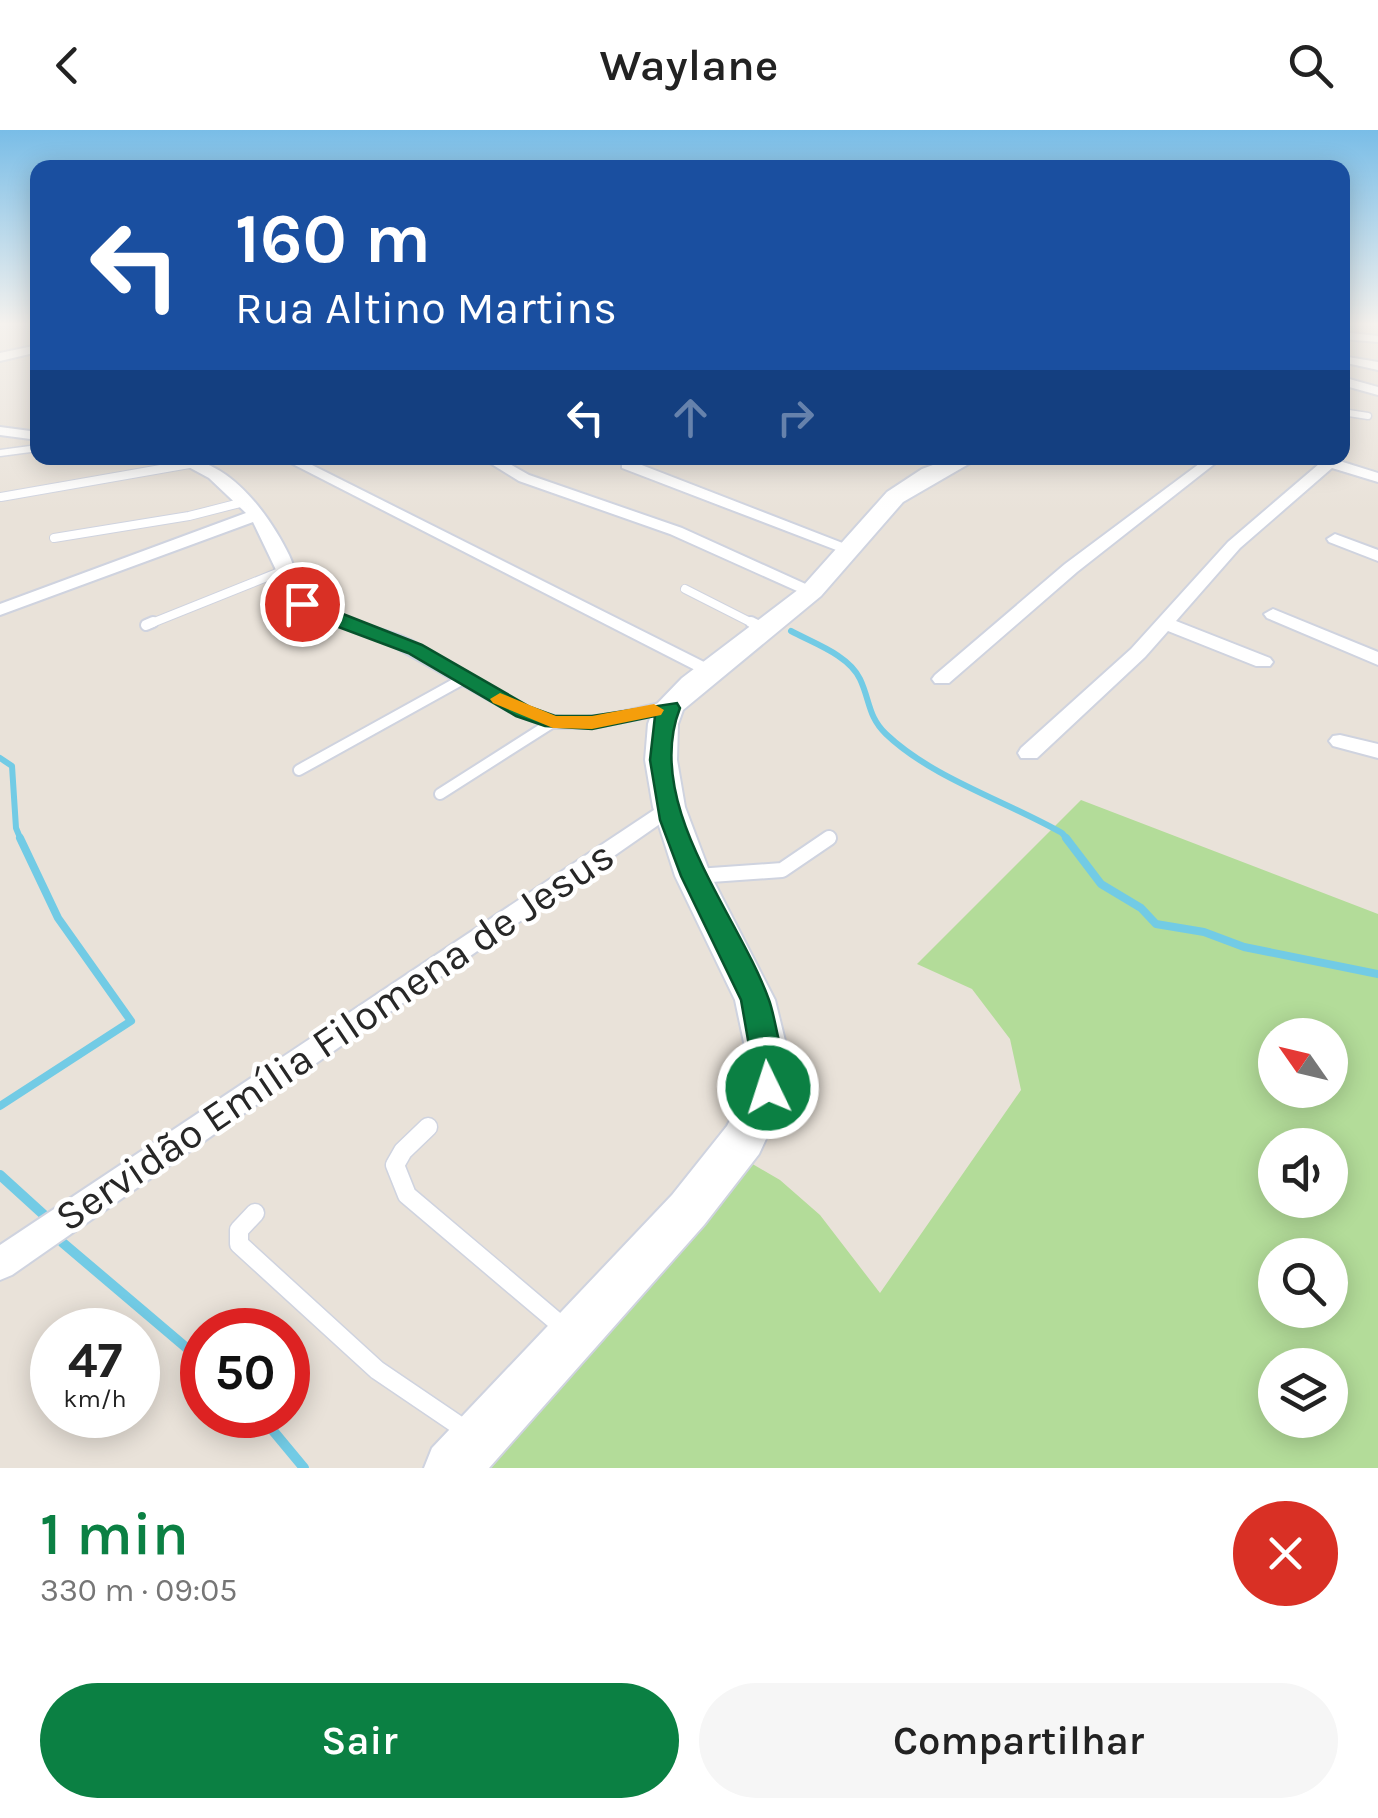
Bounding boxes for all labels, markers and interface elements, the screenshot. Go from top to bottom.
icon: back [40,38,95,93]
icon: search [1283,38,1338,93]
text: Waylane [599,39,779,91]
text: 160 m [235,198,431,280]
icon: left [70,200,200,330]
text: Rua Altino Martins [235,282,617,334]
icon: left [558,390,613,445]
icon: ahead [663,390,718,445]
icon: right [768,390,823,445]
pin [260,562,345,647]
icon: arrive [275,577,330,632]
street label: Servidão Emília Filomena de Jesus [46,830,623,1242]
north arrow [1258,1018,1348,1108]
map controls [1258,1018,1348,1438]
position arrow [716,1036,820,1140]
button: sound [1258,1128,1348,1218]
button: search [1258,1238,1348,1328]
speed limit sign: 50 [180,1308,310,1438]
text: 47 [68,1331,122,1390]
button: layers [1258,1348,1348,1438]
text: km/h [63,1384,127,1413]
text: 1 min [40,1499,189,1569]
button: close [1233,1501,1338,1606]
text: 330 m · 09:05 [40,1572,237,1609]
button: Sair [40,1683,679,1798]
button: Compartilhar [699,1683,1338,1798]

